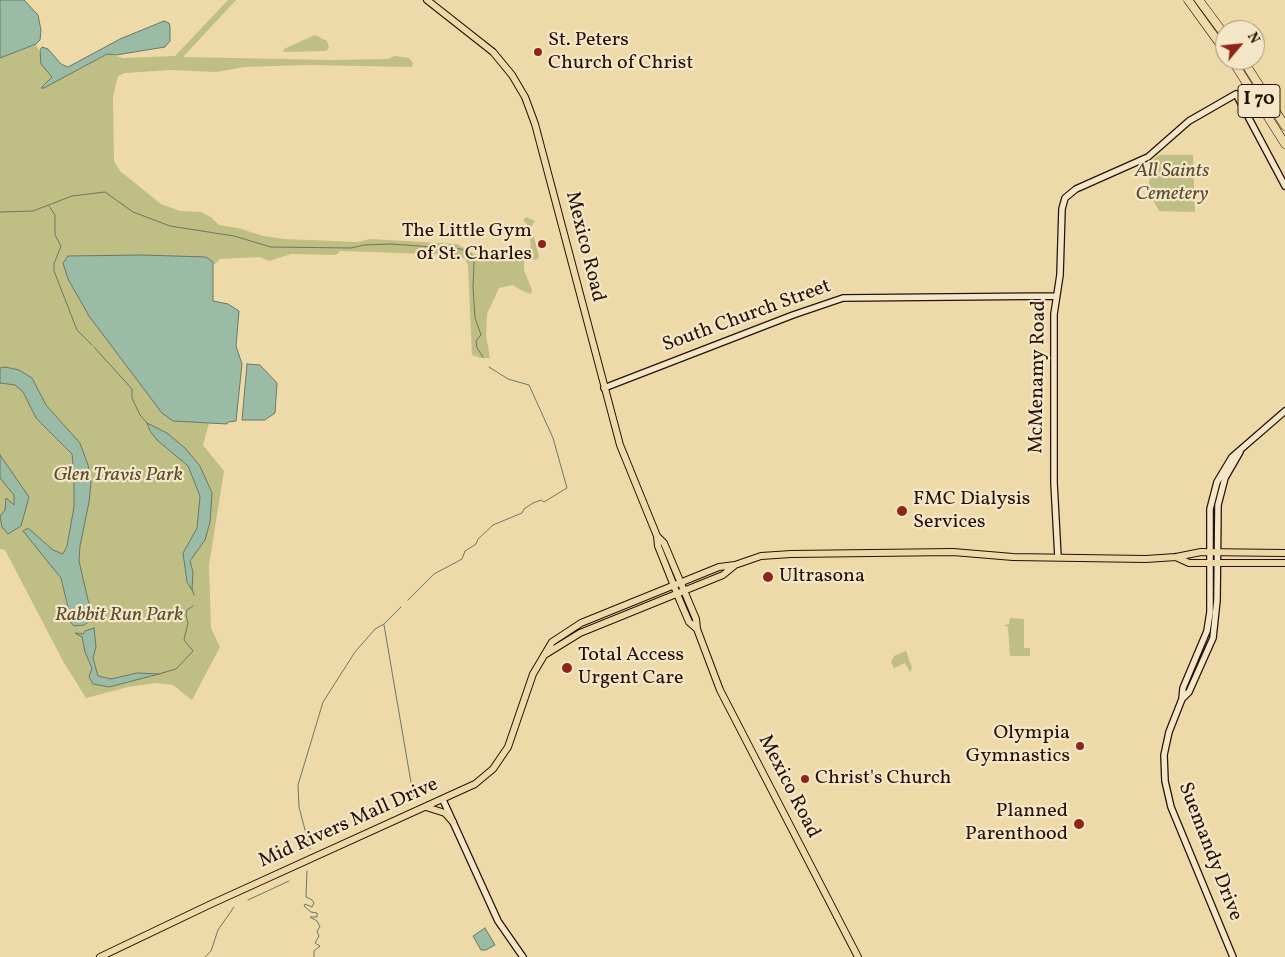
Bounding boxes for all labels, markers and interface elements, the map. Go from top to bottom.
north arrow [1215,20,1265,70]
place label: St. Peters Church of Christ [548,29,693,76]
text: N [1242,29,1264,47]
marker: St. Peters Church of Christ [532,46,544,58]
road number: I 70 [1238,84,1280,118]
park label: All Saints Cemetery [1135,160,1209,207]
street label: Mexico Road [559,189,609,305]
place label: The Little Gym of St. Charles [402,220,532,267]
marker: The Little Gym of St. Charles [536,238,548,250]
street label: South Church Street [660,275,834,359]
street label: McMenamy Road [1026,300,1052,454]
park label: Glen Travis Park [53,464,183,488]
place label: FMC Dialysis Services [913,488,1030,535]
marker: FMC Dialysis Services [895,504,909,518]
place label: Ultrasona [779,565,865,589]
marker: Ultrasona [761,570,775,584]
park label: Rabbit Run Park [55,604,183,628]
place label: Total Access Urgent Care [578,644,684,691]
marker: Total Access Urgent Care [560,661,574,675]
place label: Olympia Gymnastics [966,722,1070,769]
street label: Mexico Road [752,731,824,843]
marker: Olympia Gymnastics [1074,740,1086,752]
place label: Christ's Church [815,767,951,791]
marker: Christ's Church [799,773,811,785]
street label: Mid Rivers Mall Drive [256,774,442,874]
street label: Suemandy Drive [1172,779,1246,925]
place label: Planned Parenthood [965,800,1068,847]
marker: Planned Parenthood [1072,817,1086,831]

